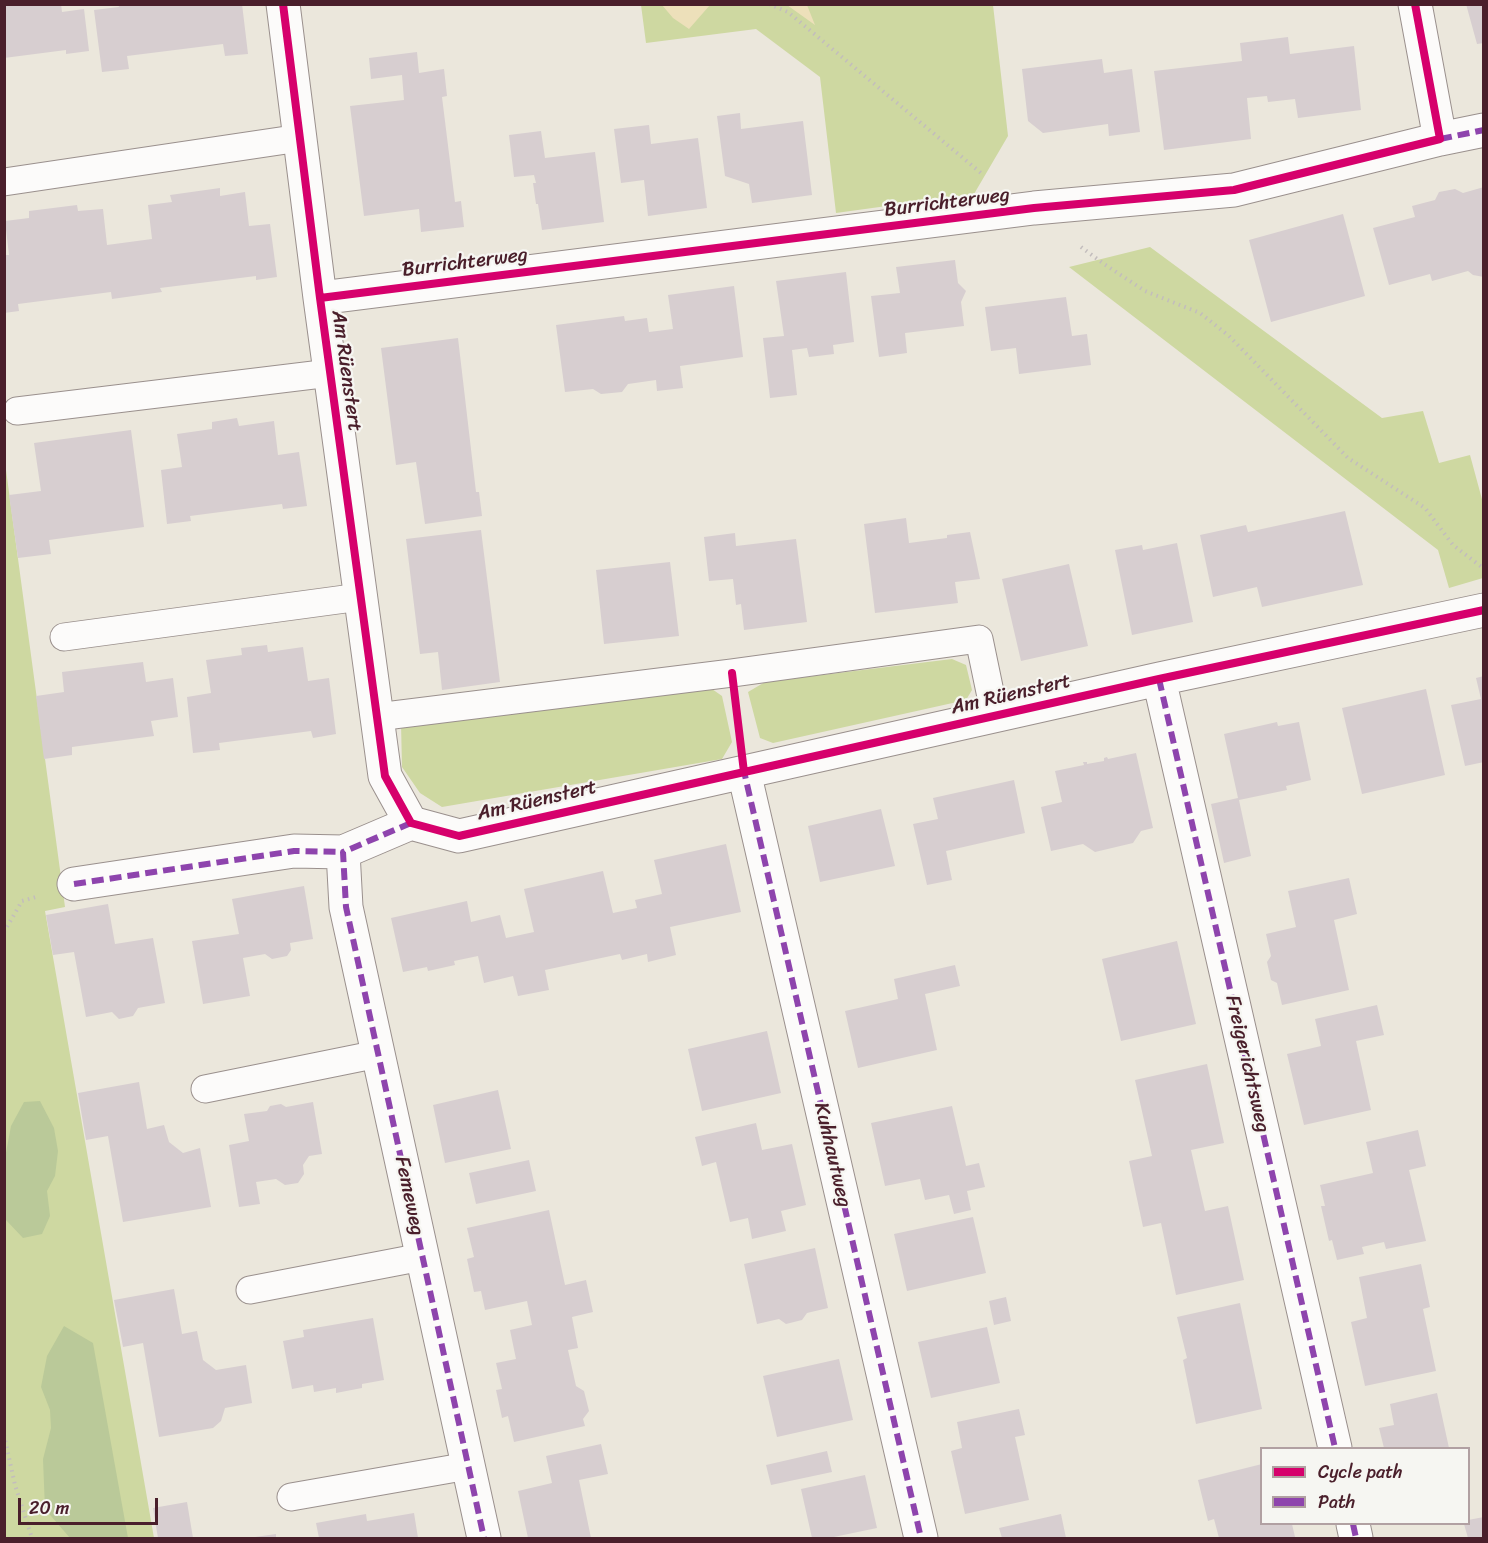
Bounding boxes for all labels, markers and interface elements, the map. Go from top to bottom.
street label: Burrichterweg [883,183,1011,223]
street label: Burrichterweg [401,243,529,283]
street label: Am Rüenstert [326,309,366,433]
street label: Am Rüenstert [949,670,1073,720]
street label: Am Rüenstert [475,776,599,826]
street label: Freigerichtsweg [1220,993,1274,1135]
street label: Kuhhautweg [808,1100,856,1210]
street label: Femeweg [389,1154,429,1238]
legend [1260,1447,1470,1525]
text: Cycle path [1318,1456,1402,1488]
scale bar [21,1486,160,1524]
text: Path [1318,1486,1355,1518]
text: 20 m [29,1492,69,1524]

